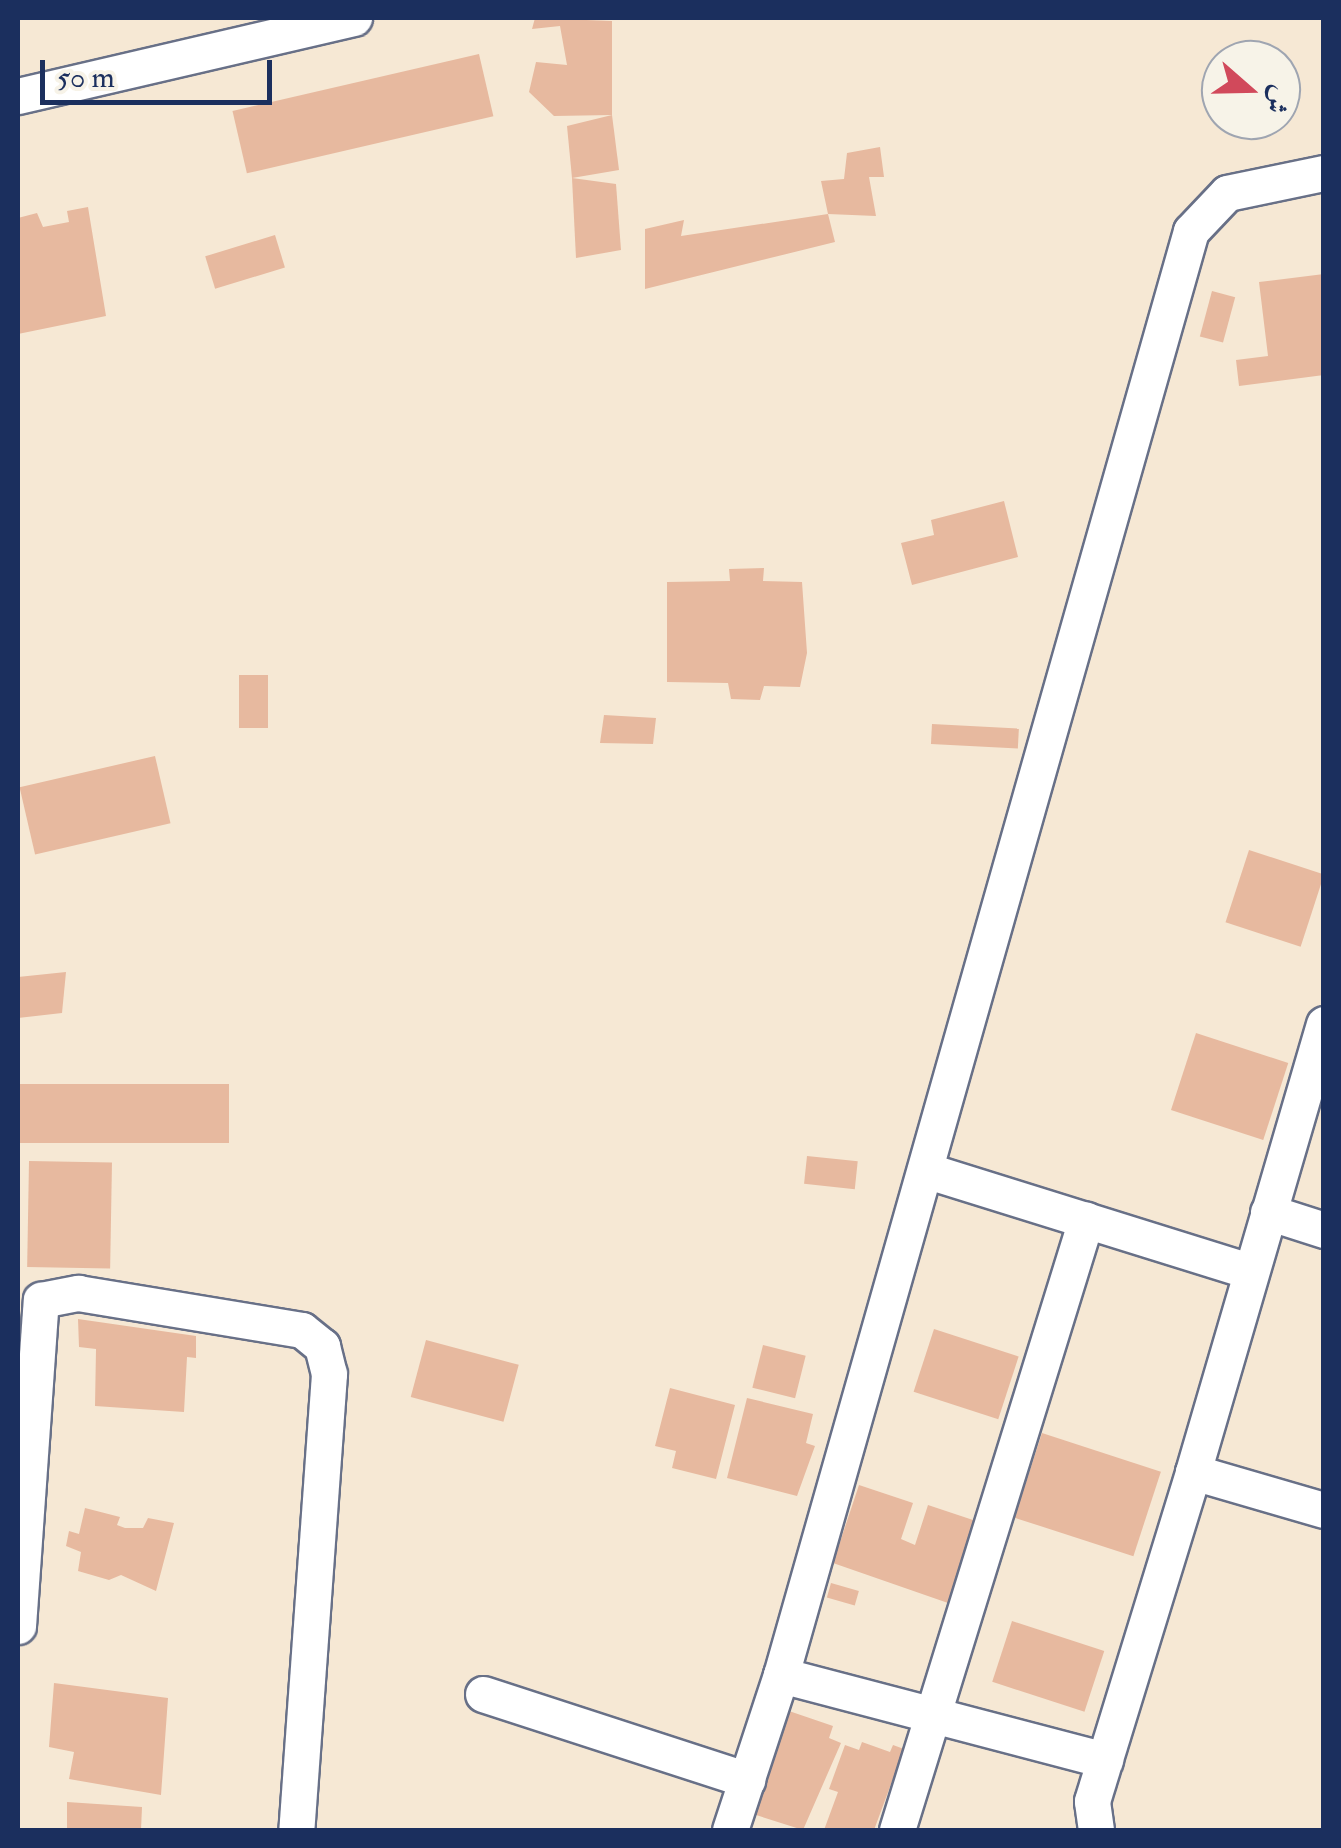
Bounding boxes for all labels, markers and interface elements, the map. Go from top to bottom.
scale bar [45,40,278,102]
north arrow [1201,40,1301,140]
text: 50 m [57,59,115,96]
text: ش [1257,81,1299,119]

